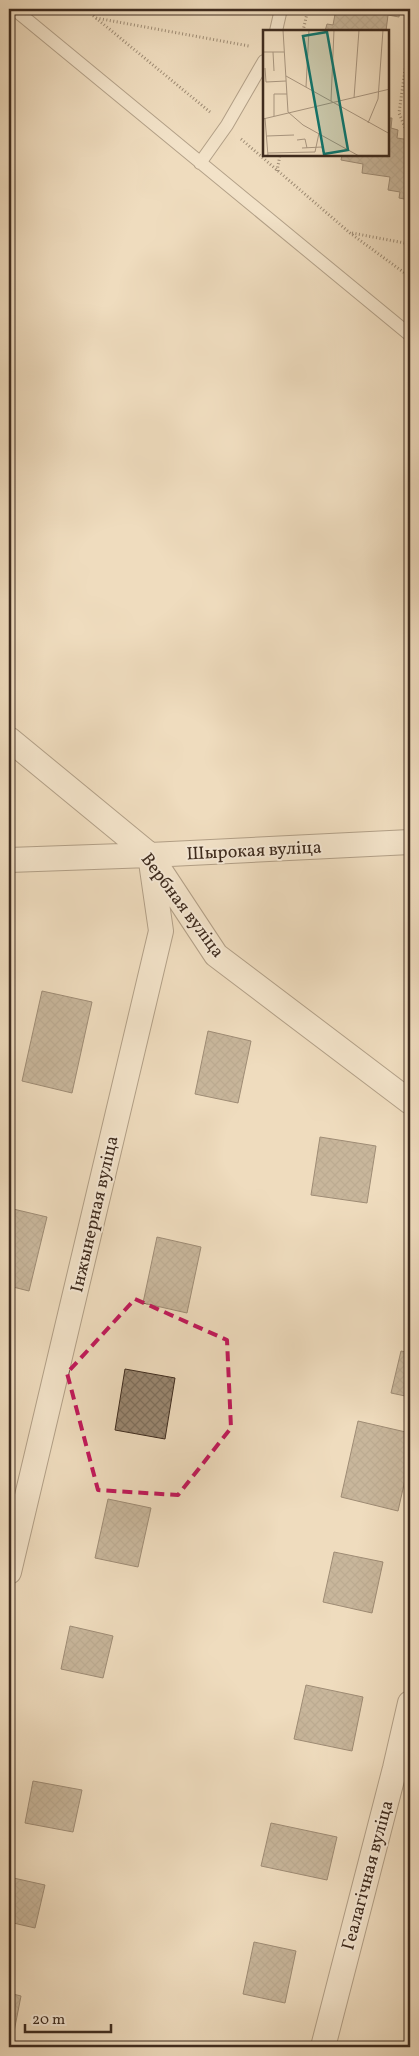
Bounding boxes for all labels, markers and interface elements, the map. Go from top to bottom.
inset map [263,30,389,156]
street label: Шырокая вуліца [186,835,322,868]
street label: Вербная вуліца [134,848,230,964]
street label: Інжынерная вуліца [65,1134,126,1295]
street label: Геалагічная вуліца [336,1798,400,1953]
scale bar [25,2001,111,2033]
text: 20 m [32,2010,65,2031]

